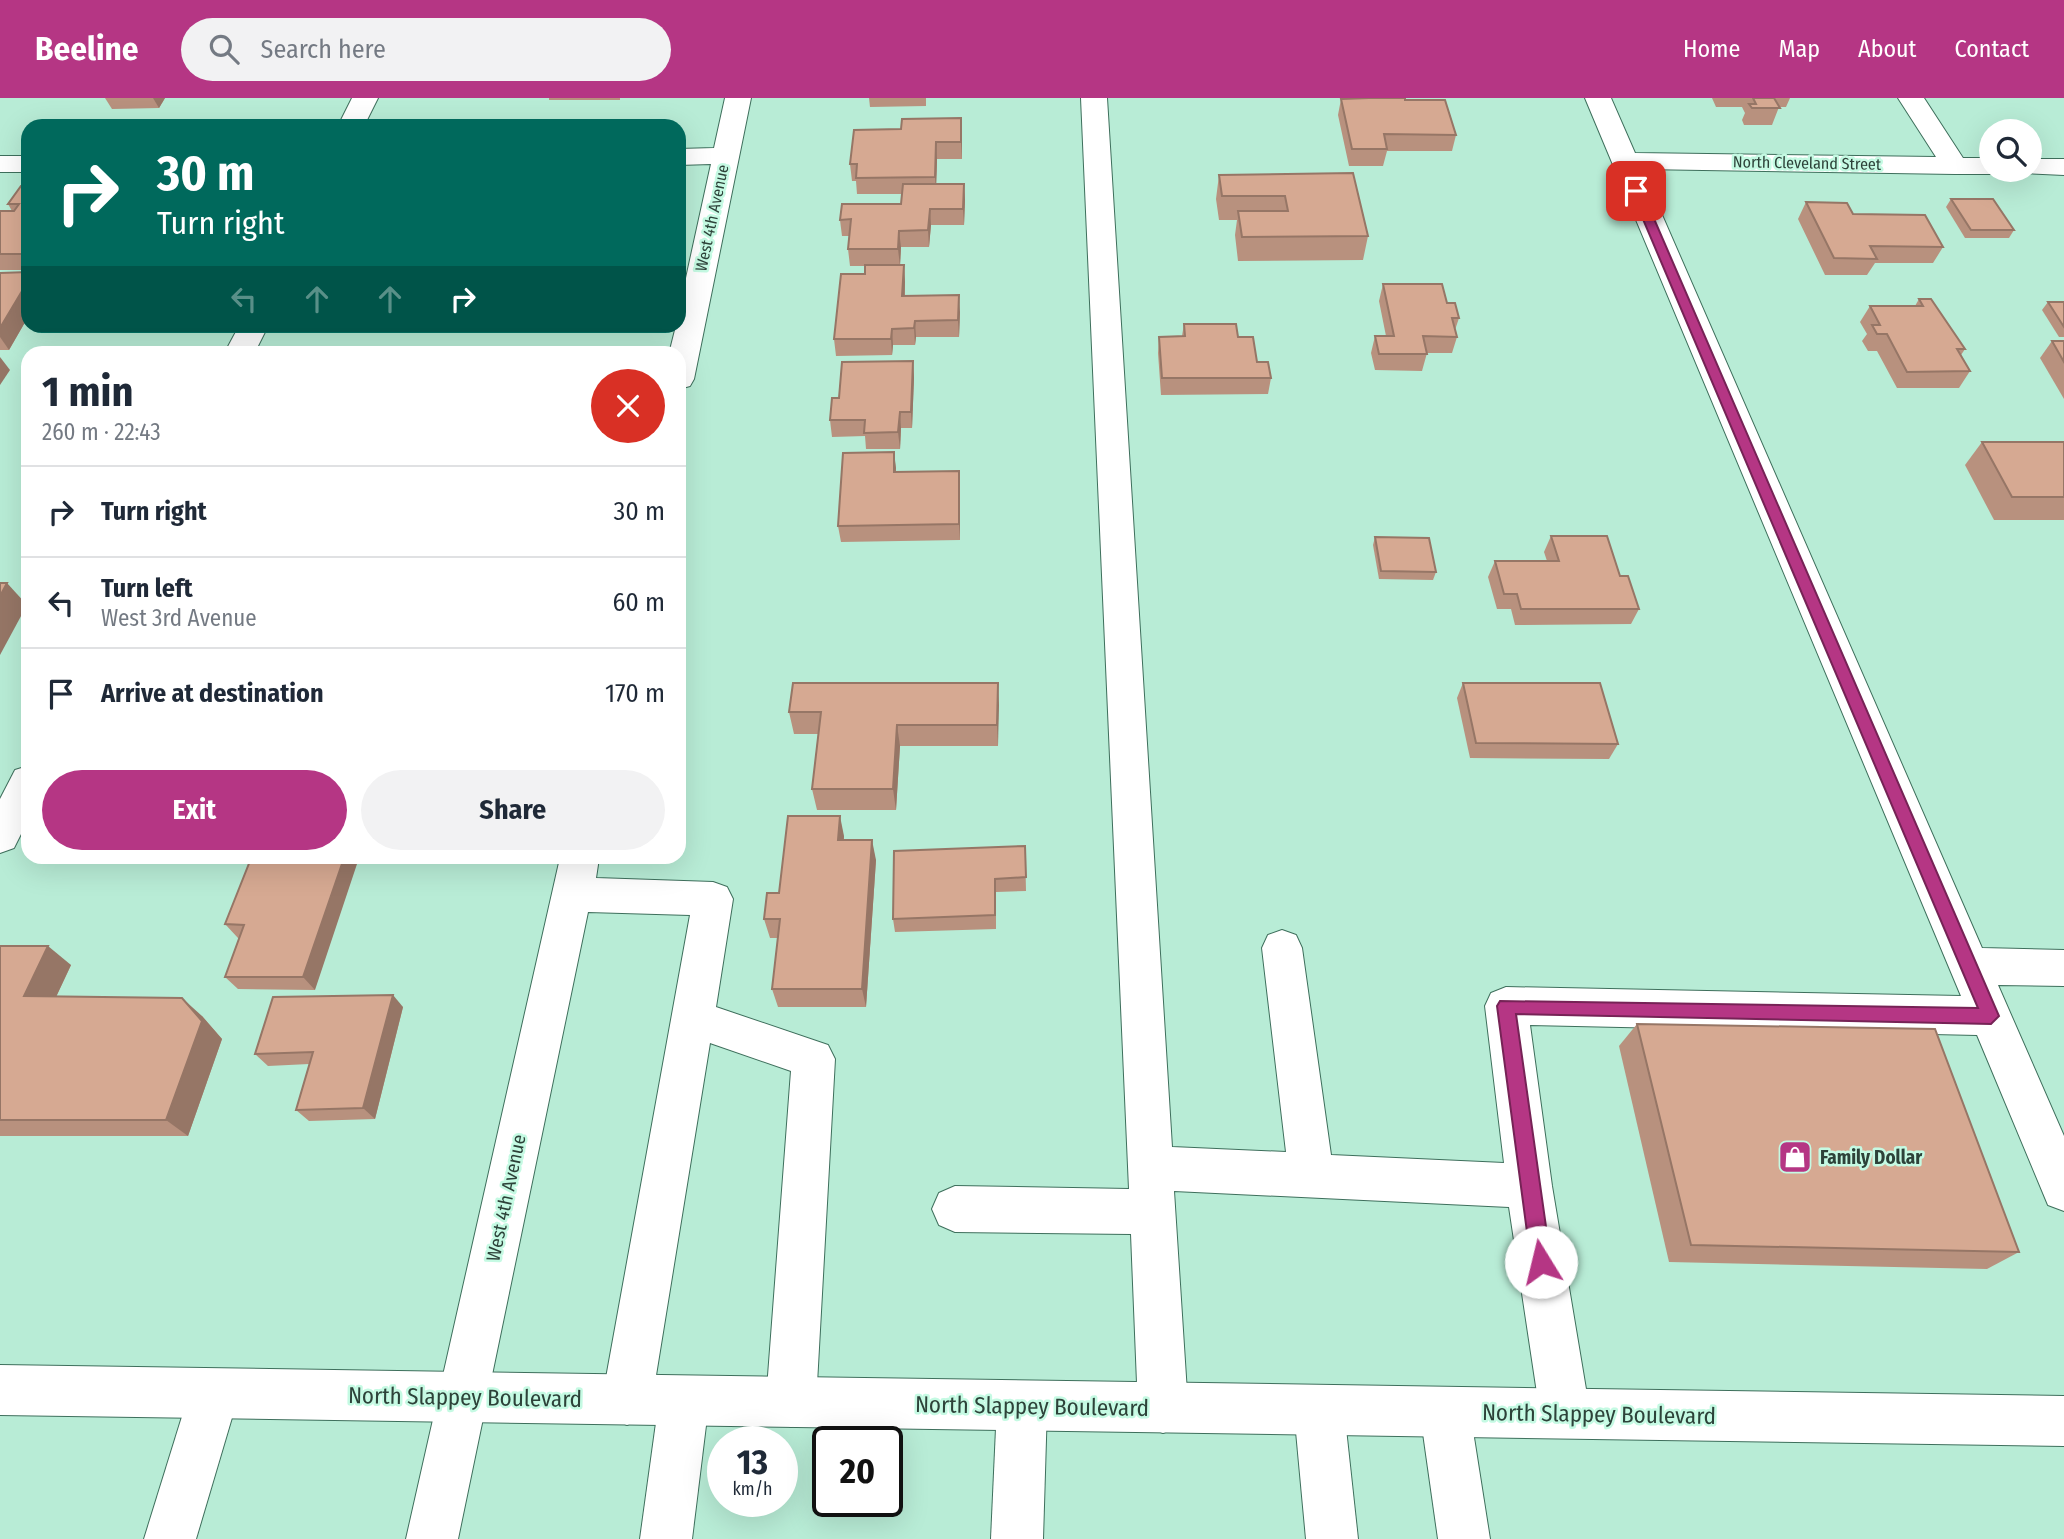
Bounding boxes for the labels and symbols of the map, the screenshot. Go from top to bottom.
street label: North Cleveland Street [1733,152,1882,174]
pin [1606,161,1666,221]
street label: West 4th Avenue [691,163,733,273]
street label: West 4th Avenue [481,1132,531,1264]
shop icon: Family Dollar [1776,1138,1814,1176]
place label: Family Dollar [1820,1146,1923,1169]
position arrow [1504,1225,1578,1299]
street label: North Slappey Boulevard [348,1381,582,1413]
street label: North Slappey Boulevard [915,1390,1149,1422]
street label: North Slappey Boulevard [1482,1398,1716,1430]
speed limit sign: 20 [812,1426,903,1517]

